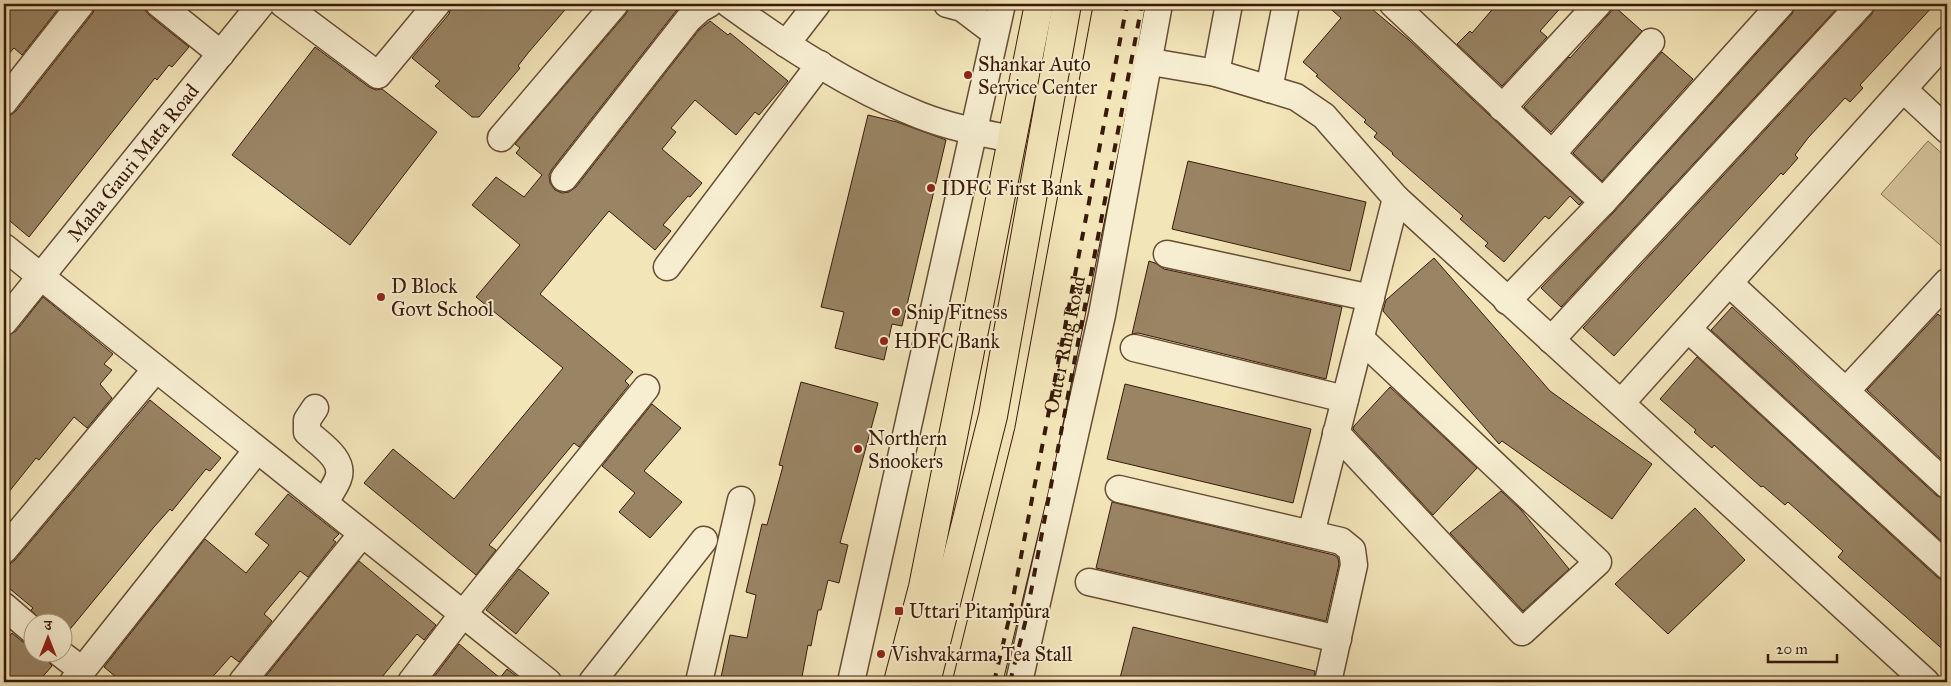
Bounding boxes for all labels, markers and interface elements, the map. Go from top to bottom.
place label: Shankar Auto Service Center [978,52,1098,99]
marker: Shankar Auto Service Center [962,69,974,81]
street label: Maha Gauri Mata Road [62,79,204,246]
place label: IDFC First Bank [941,176,1083,200]
marker: IDFC First Bank [925,182,937,194]
place label: D Block Govt School [391,274,494,321]
street label: Outer Ring Road [1039,274,1090,415]
marker: D Block Govt School [375,291,387,303]
place label: Snip Fitness [906,300,1007,324]
marker: Snip Fitness [890,306,902,318]
place label: HDFC Bank [894,329,1000,353]
marker: HDFC Bank [878,335,890,347]
place label: Northern Snookers [868,426,947,473]
marker: Northern Snookers [852,443,864,455]
place label: Uttari Pitampura [909,599,1051,623]
marker: Uttari Pitampura [893,605,905,617]
north arrow [22,614,72,664]
text: उ [43,617,52,634]
scale bar [1768,631,1837,663]
text: 20 m [1776,640,1808,658]
place label: Vishvakarma Tea Stall [890,642,1073,666]
marker: Vishvakarma Tea Stall [875,648,887,660]

